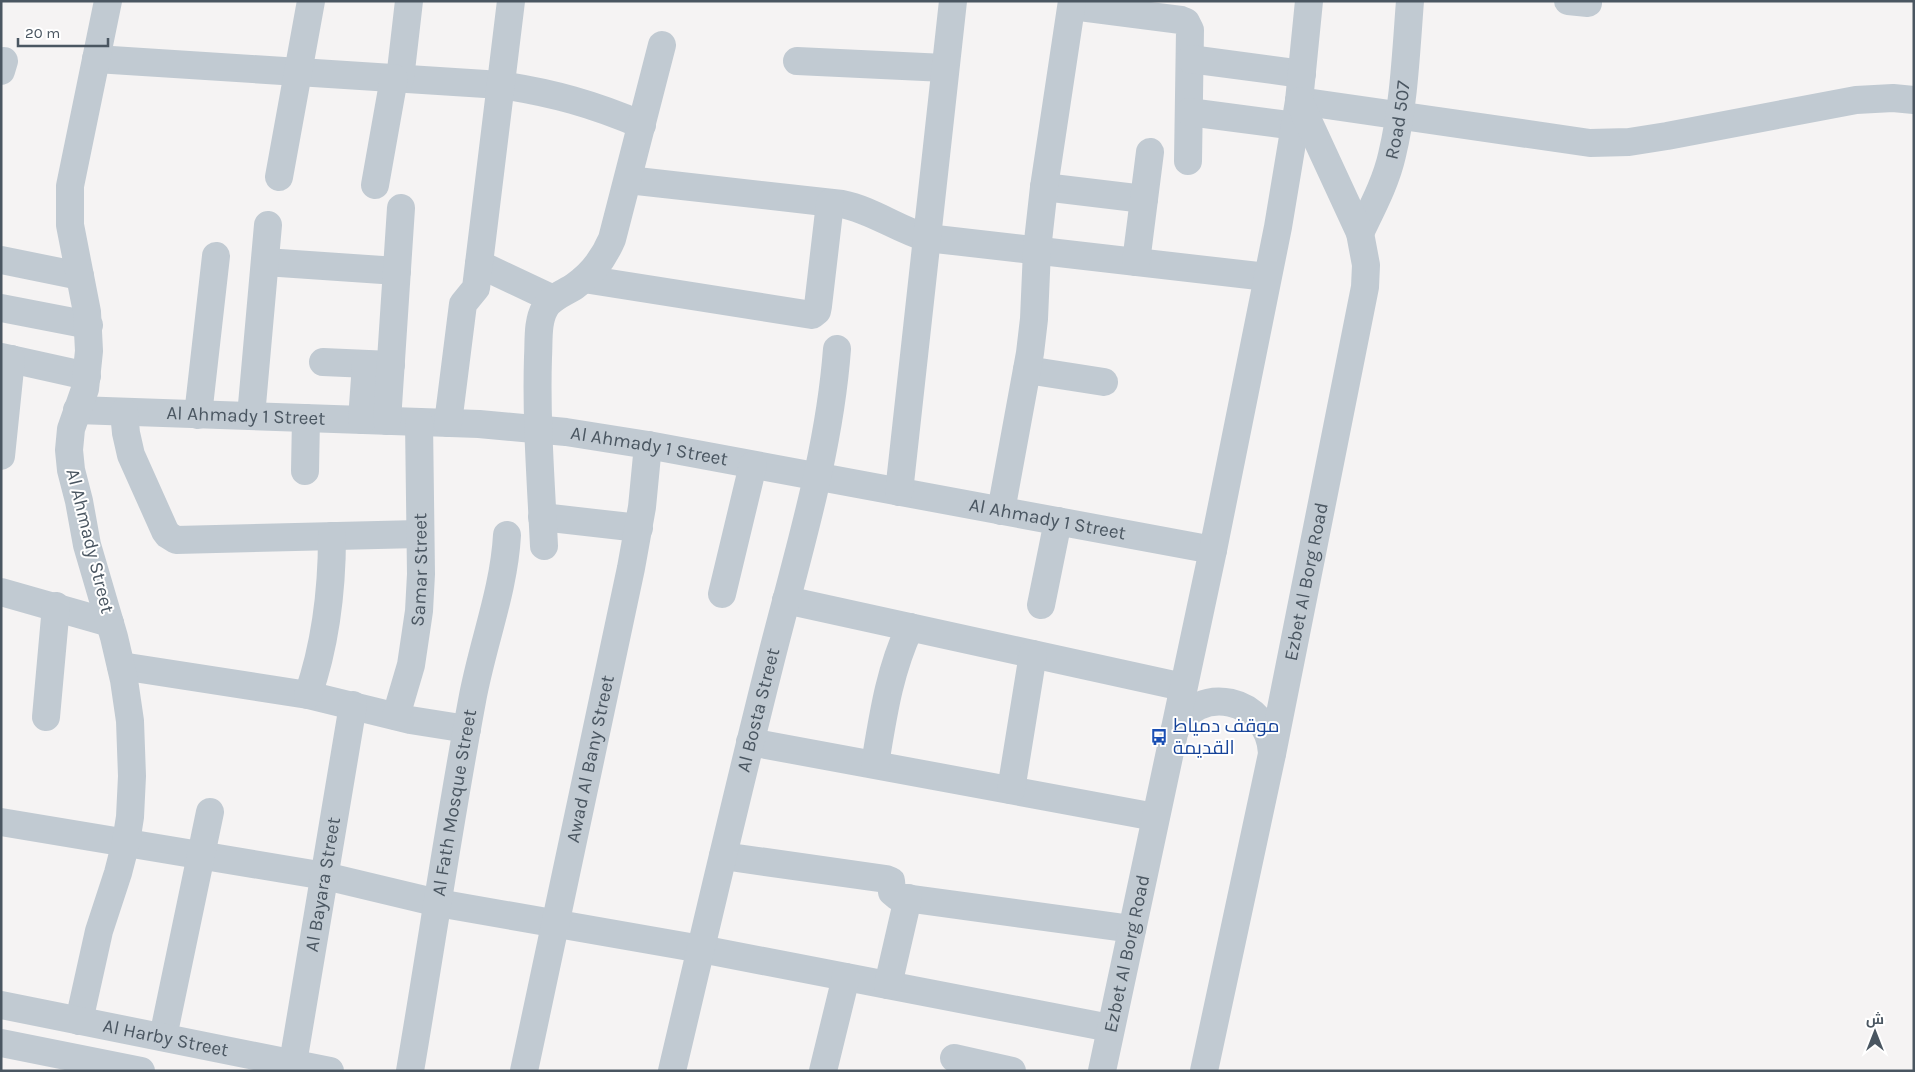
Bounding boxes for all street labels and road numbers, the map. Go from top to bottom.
street label: Road 507 [1380,80,1415,162]
street label: Al Ahmady 1 Street [166,402,326,430]
street label: Al Ahmady 1 Street [569,422,730,471]
street label: Al Ahmady Street [61,466,119,616]
street label: Al Ahmady 1 Street [967,494,1128,545]
street label: Ezbet Al Borg Road [1280,501,1333,663]
street label: Samar Street [406,513,432,628]
street label: Al Bosta Street [732,646,784,774]
street label: Awad Al Bany Street [562,673,619,845]
street label: Al Fath Mosque Street [428,707,481,898]
street label: Al Bayara Street [301,815,345,954]
street label: Ezbet Al Borg Road [1099,873,1155,1035]
street label: Al Harby Street [101,1015,230,1061]

